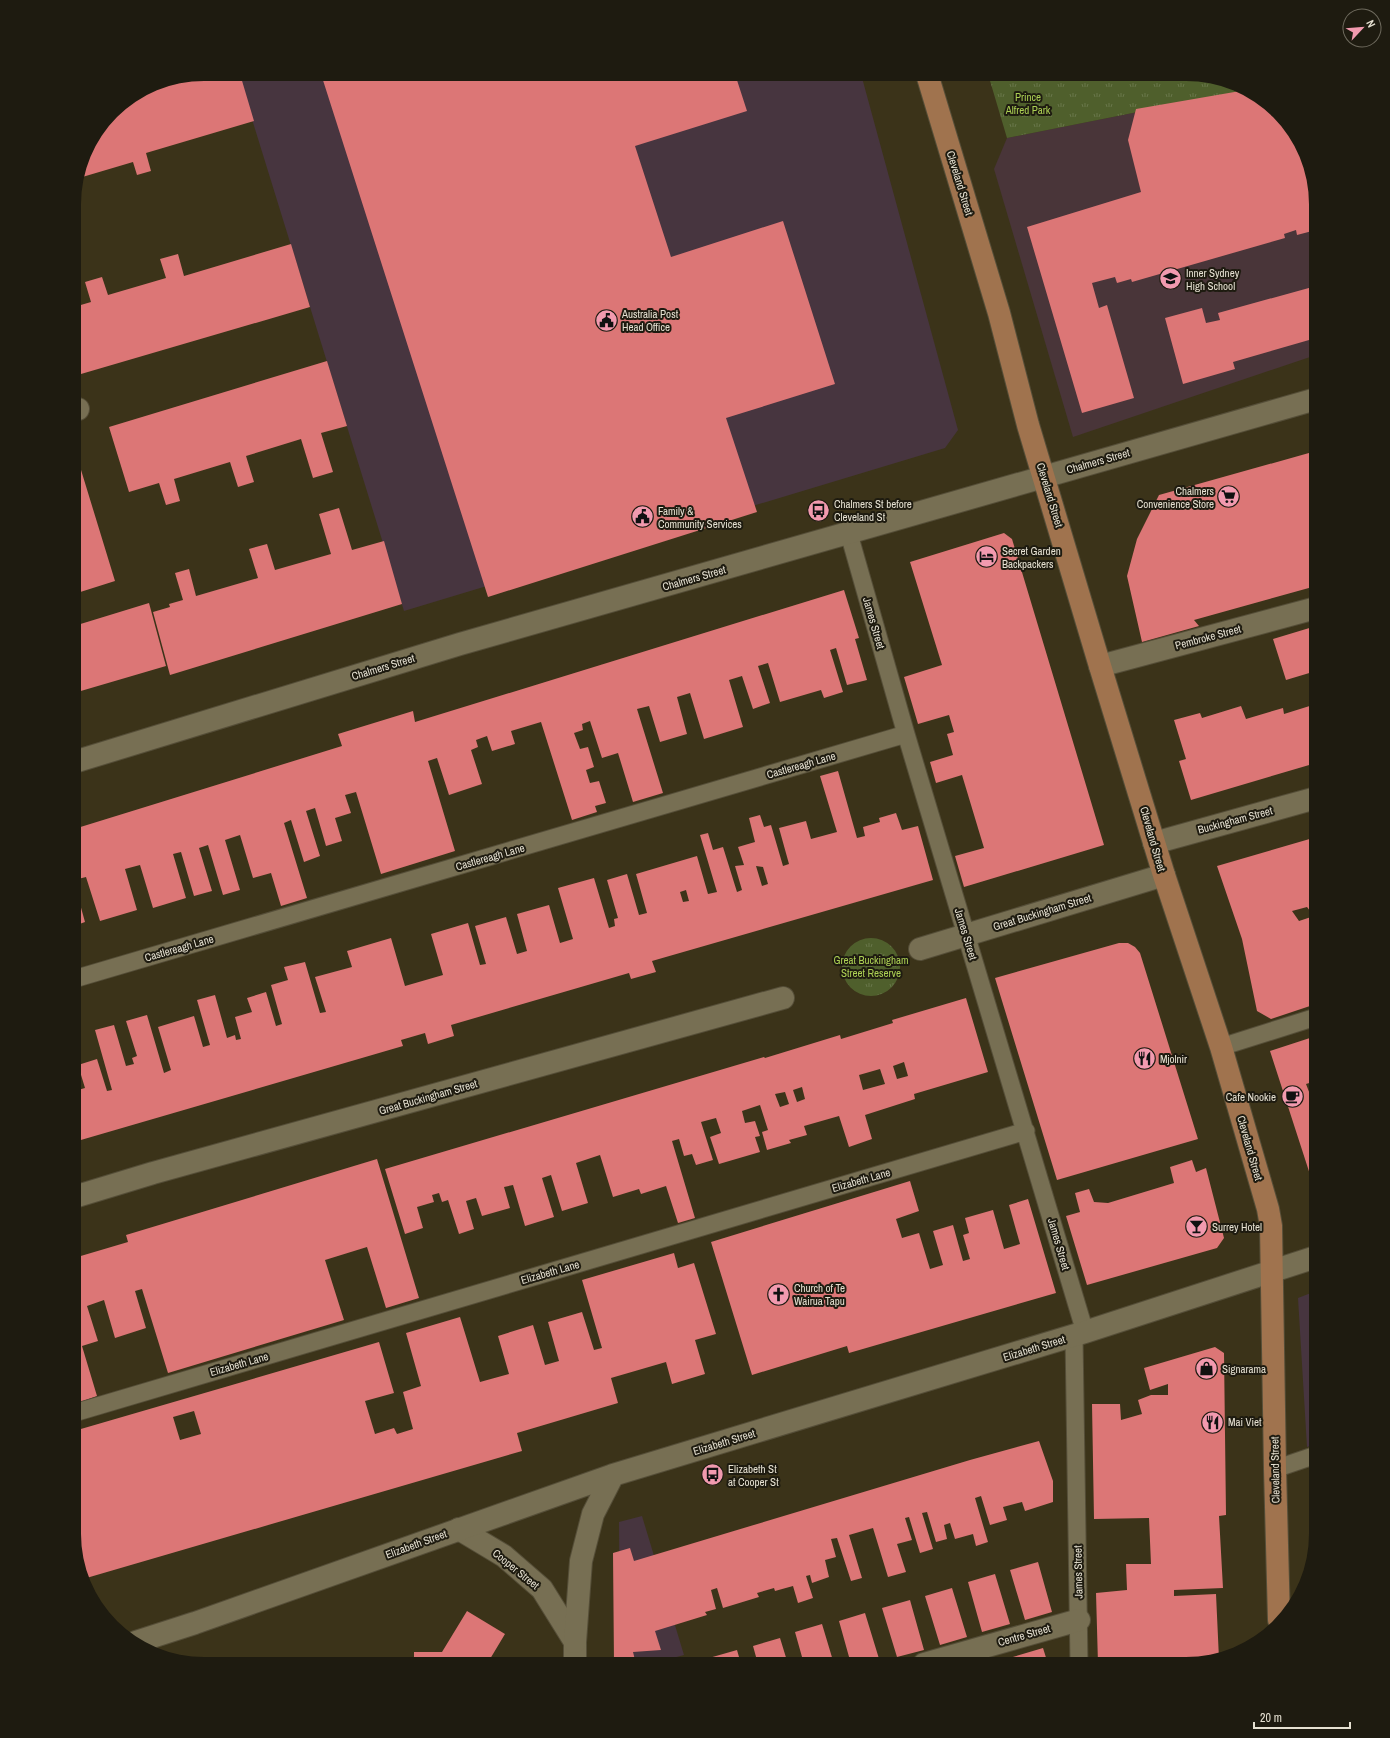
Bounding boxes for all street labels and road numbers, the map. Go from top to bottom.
street label: Cleveland Street [944,149,977,217]
street label: Chalmers Street [1065,445,1132,477]
street label: Cleveland Street [1034,461,1067,529]
street label: Chalmers Street [661,562,728,594]
street label: James Street [860,596,888,651]
street label: Pembroke Street [1173,621,1243,653]
street label: Chalmers Street [350,651,417,683]
street label: Castlereagh Lane [765,748,837,782]
street label: Buckingham Street [1196,803,1274,837]
street label: Cleveland Street [1137,805,1169,873]
street label: Castlereagh Lane [454,840,526,874]
street label: Great Buckingham Street [991,890,1093,934]
street label: James Street [952,907,981,962]
street label: Castlereagh Lane [143,931,215,965]
street label: Great Buckingham Street [377,1076,479,1118]
street label: Cleveland Street [1234,1114,1266,1182]
street label: Elizabeth Lane [830,1165,892,1195]
street label: James Street [1045,1217,1073,1272]
street label: Elizabeth Lane [519,1257,581,1287]
street label: Elizabeth Street [1001,1332,1067,1364]
street label: Elizabeth Lane [208,1349,270,1379]
street label: Elizabeth Street [691,1426,757,1458]
street label: Cleveland Street [1267,1436,1283,1503]
street label: Elizabeth Street [383,1526,449,1562]
street label: James Street [1071,1545,1085,1599]
street label: Cooper Street [490,1546,543,1592]
street label: Centre Street [996,1621,1052,1649]

